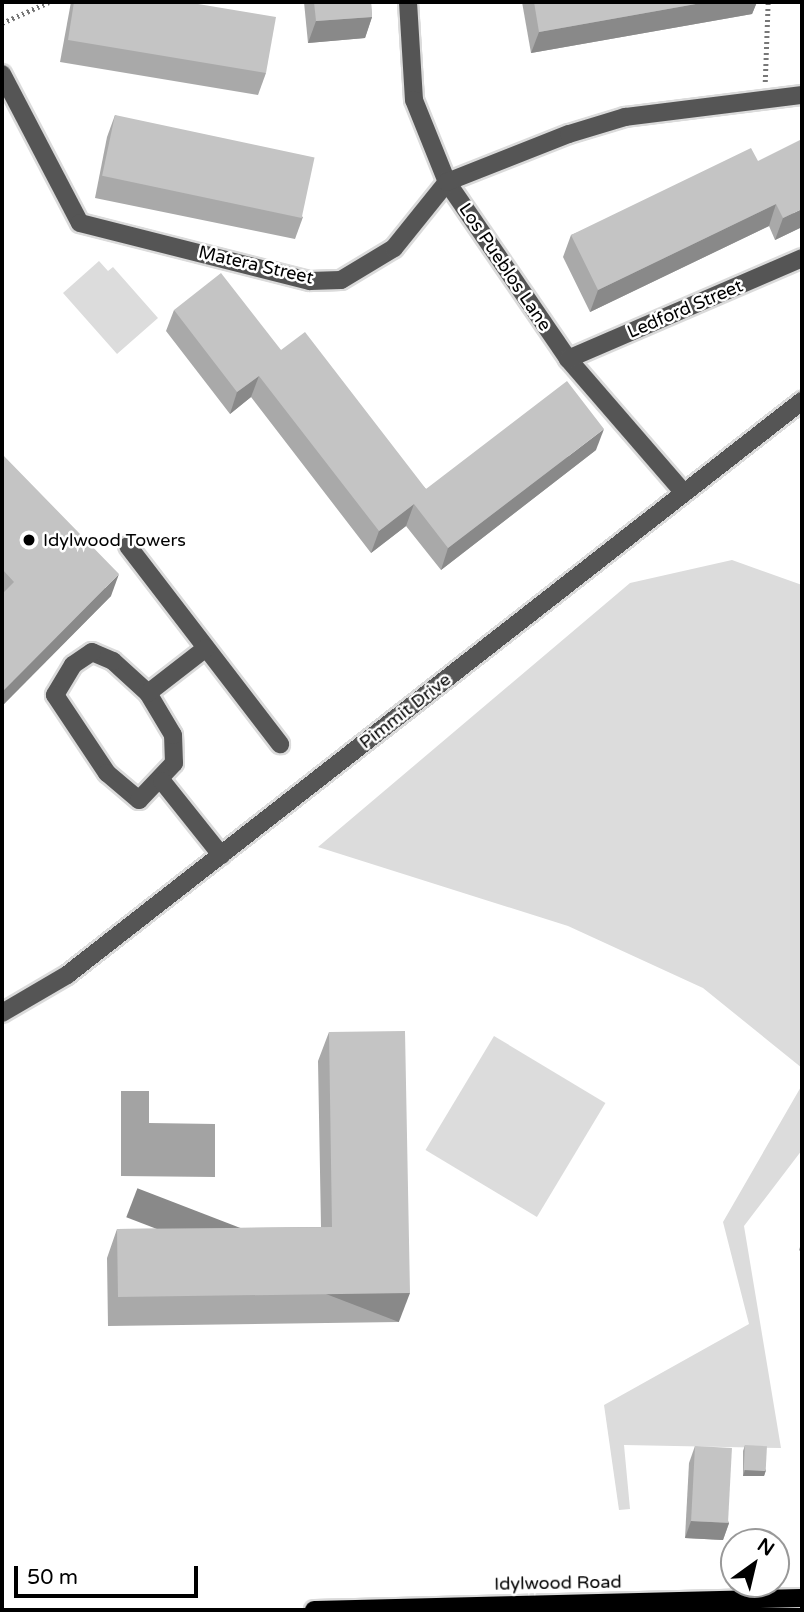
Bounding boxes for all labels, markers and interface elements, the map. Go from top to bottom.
street label: Los Pueblos Lane [454,199,556,335]
street label: Matera Street [196,241,316,289]
street label: Ledford Street [624,275,746,343]
place label: Idylwood Towers [43,529,186,551]
marker: Idylwood Towers [21,532,37,548]
street label: Pimmit Drive [355,669,455,753]
north arrow [720,1528,790,1598]
text: N [753,1534,778,1561]
scale bar [18,1552,201,1596]
text: 50 m [27,1565,78,1590]
street label: Idylwood Road [494,1571,622,1595]

